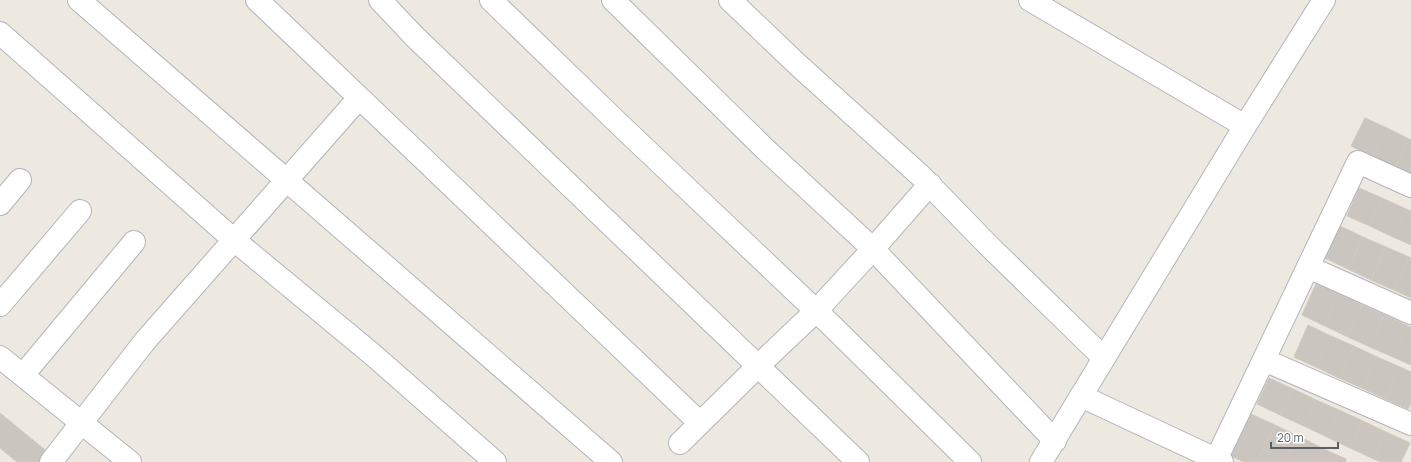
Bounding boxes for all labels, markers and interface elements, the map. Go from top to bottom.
scale bar [1271,424,1338,450]
text: 20 m [1277,429,1304,446]

